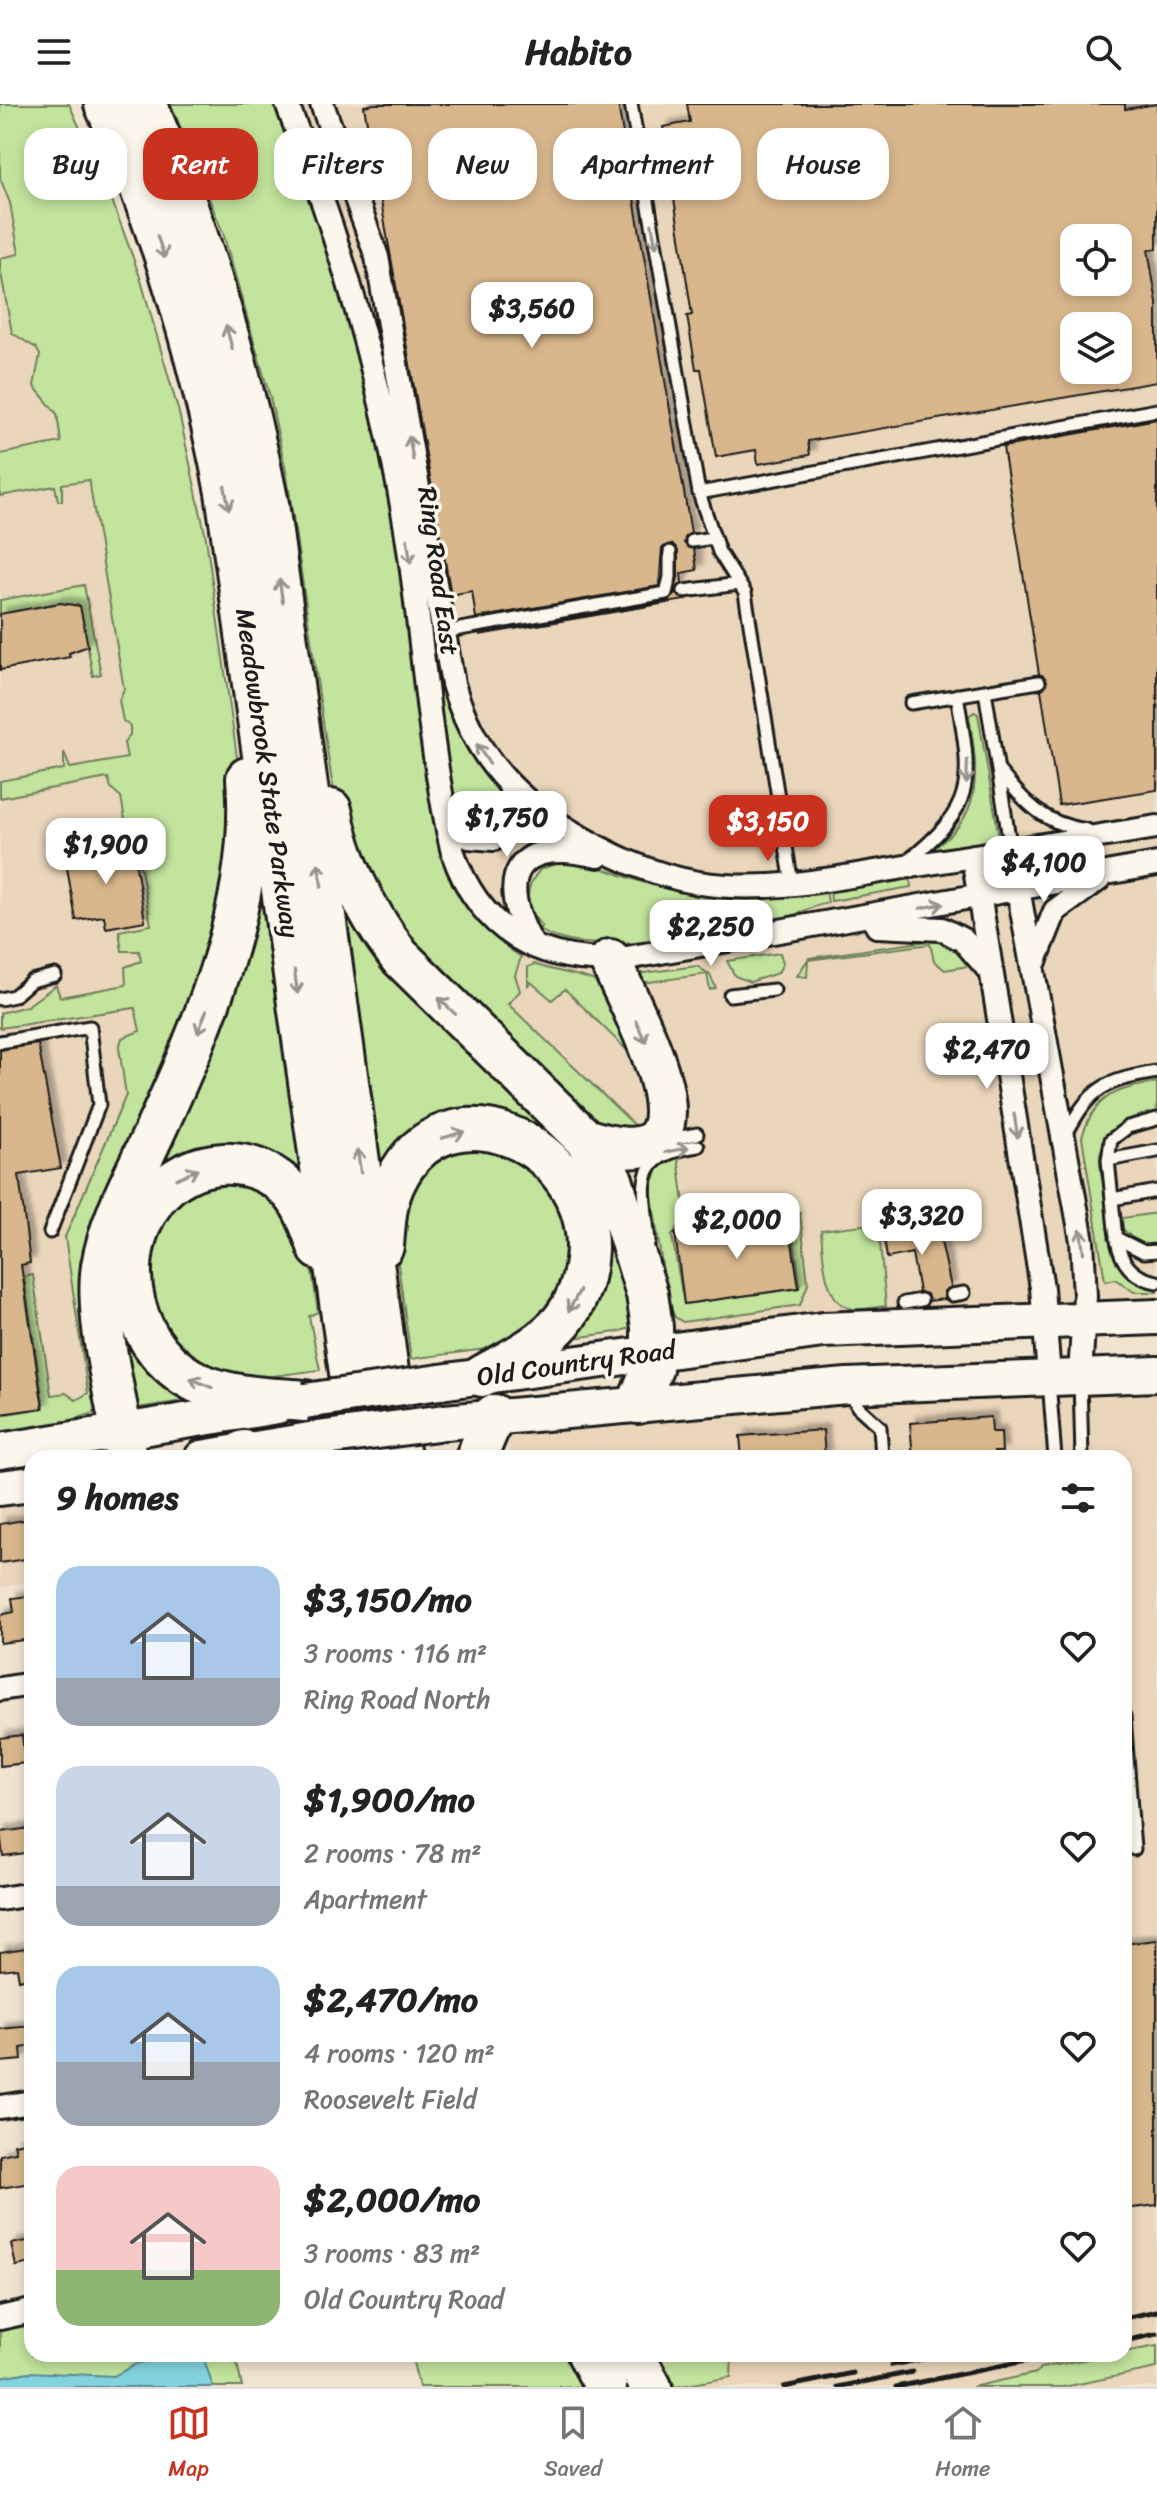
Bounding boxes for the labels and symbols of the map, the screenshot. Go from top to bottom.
one-way arrow [647,223,662,248]
one-way arrow [154,234,169,259]
pin: $3,560 [467,282,597,350]
one-way arrow [221,324,236,350]
one-way arrow [402,436,417,461]
one-way arrow [221,484,236,510]
street label: Ring Road East [404,484,474,658]
one-way arrow [402,538,417,563]
one-way arrow [274,578,289,605]
street label: Meadowbrook State Parkway [222,605,314,941]
one-way arrow [475,743,492,765]
one-way arrow [959,759,974,785]
pin: $1,750 [442,791,572,859]
pin: $3,150 [703,795,833,863]
pin: $1,900 [41,818,171,886]
pin: $4,100 [979,836,1109,904]
one-way arrow [312,863,327,889]
one-way arrow [919,897,944,912]
pin: $2,250 [646,900,776,968]
one-way arrow [289,968,304,995]
one-way arrow [438,997,457,1016]
one-way arrow [194,1010,209,1034]
one-way arrow [635,1019,650,1043]
pin: $2,470 [922,1023,1052,1091]
one-way arrow [1009,1113,1024,1139]
one-way arrow [439,1127,465,1142]
one-way arrow [663,1142,689,1157]
one-way arrow [351,1149,366,1174]
one-way arrow [175,1165,199,1180]
pin: $3,320 [857,1189,987,1257]
pin: $2,000 [672,1193,802,1261]
one-way arrow [1074,1229,1089,1254]
one-way arrow [566,1289,582,1312]
street label: Old Country Road [474,1326,681,1400]
one-way arrow [189,1375,213,1390]

